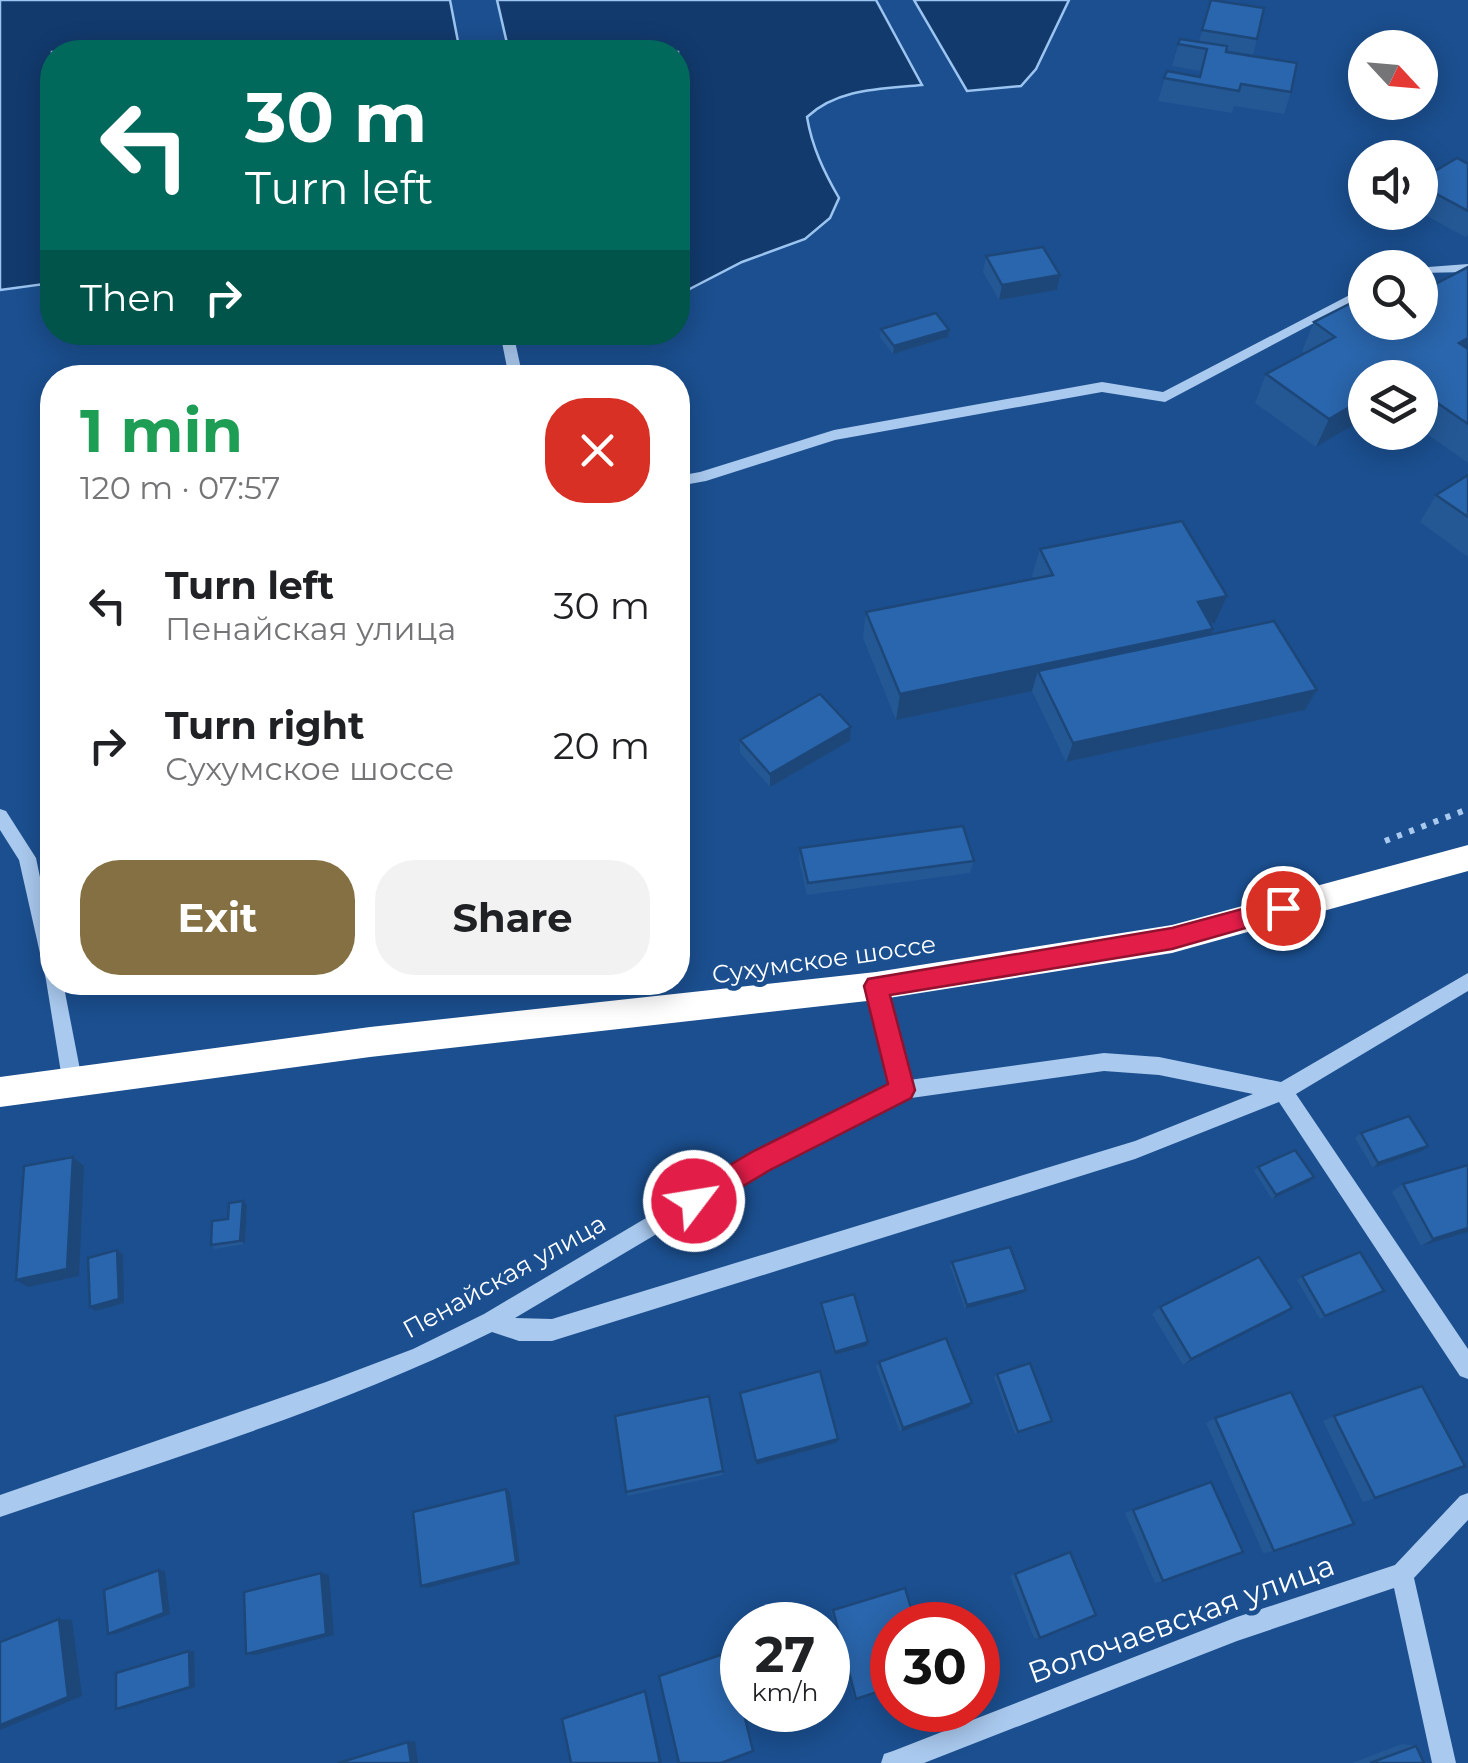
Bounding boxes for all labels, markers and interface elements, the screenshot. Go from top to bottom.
north arrow [1348,30,1438,120]
map controls [1348,30,1438,450]
text: 30 m [245,74,427,160]
icon: left [80,80,210,210]
button: sound [1348,140,1438,230]
text: Turn left [245,160,433,215]
button: search [1348,250,1438,340]
icon: right [196,270,251,325]
text: Then [80,274,176,321]
button: layers [1348,360,1438,450]
text: 1 min [80,394,243,467]
button: close [545,398,650,503]
text: 120 m · 07:57 [80,468,280,507]
text: Turn left [165,562,334,609]
icon: left [80,578,135,633]
text: 30 m [553,582,650,629]
text: Пенайская улица [165,609,456,648]
text: Turn right [165,702,364,749]
icon: right [80,718,135,773]
text: 20 m [553,722,650,769]
text: Сухумское шоссе [165,749,454,788]
button: Exit [80,860,355,975]
button: Share [375,860,650,975]
pin [1241,866,1326,951]
icon: arrive [1256,881,1311,936]
street label: Сухумское шоссе [710,928,938,990]
position arrow [642,1149,746,1253]
street label: Пенайская улица [397,1208,611,1344]
street label: Волочаевская улица [1023,1546,1339,1692]
speed limit sign: 30 [870,1602,1000,1732]
text: 27 [755,1624,815,1685]
text: km/h [752,1677,818,1707]

